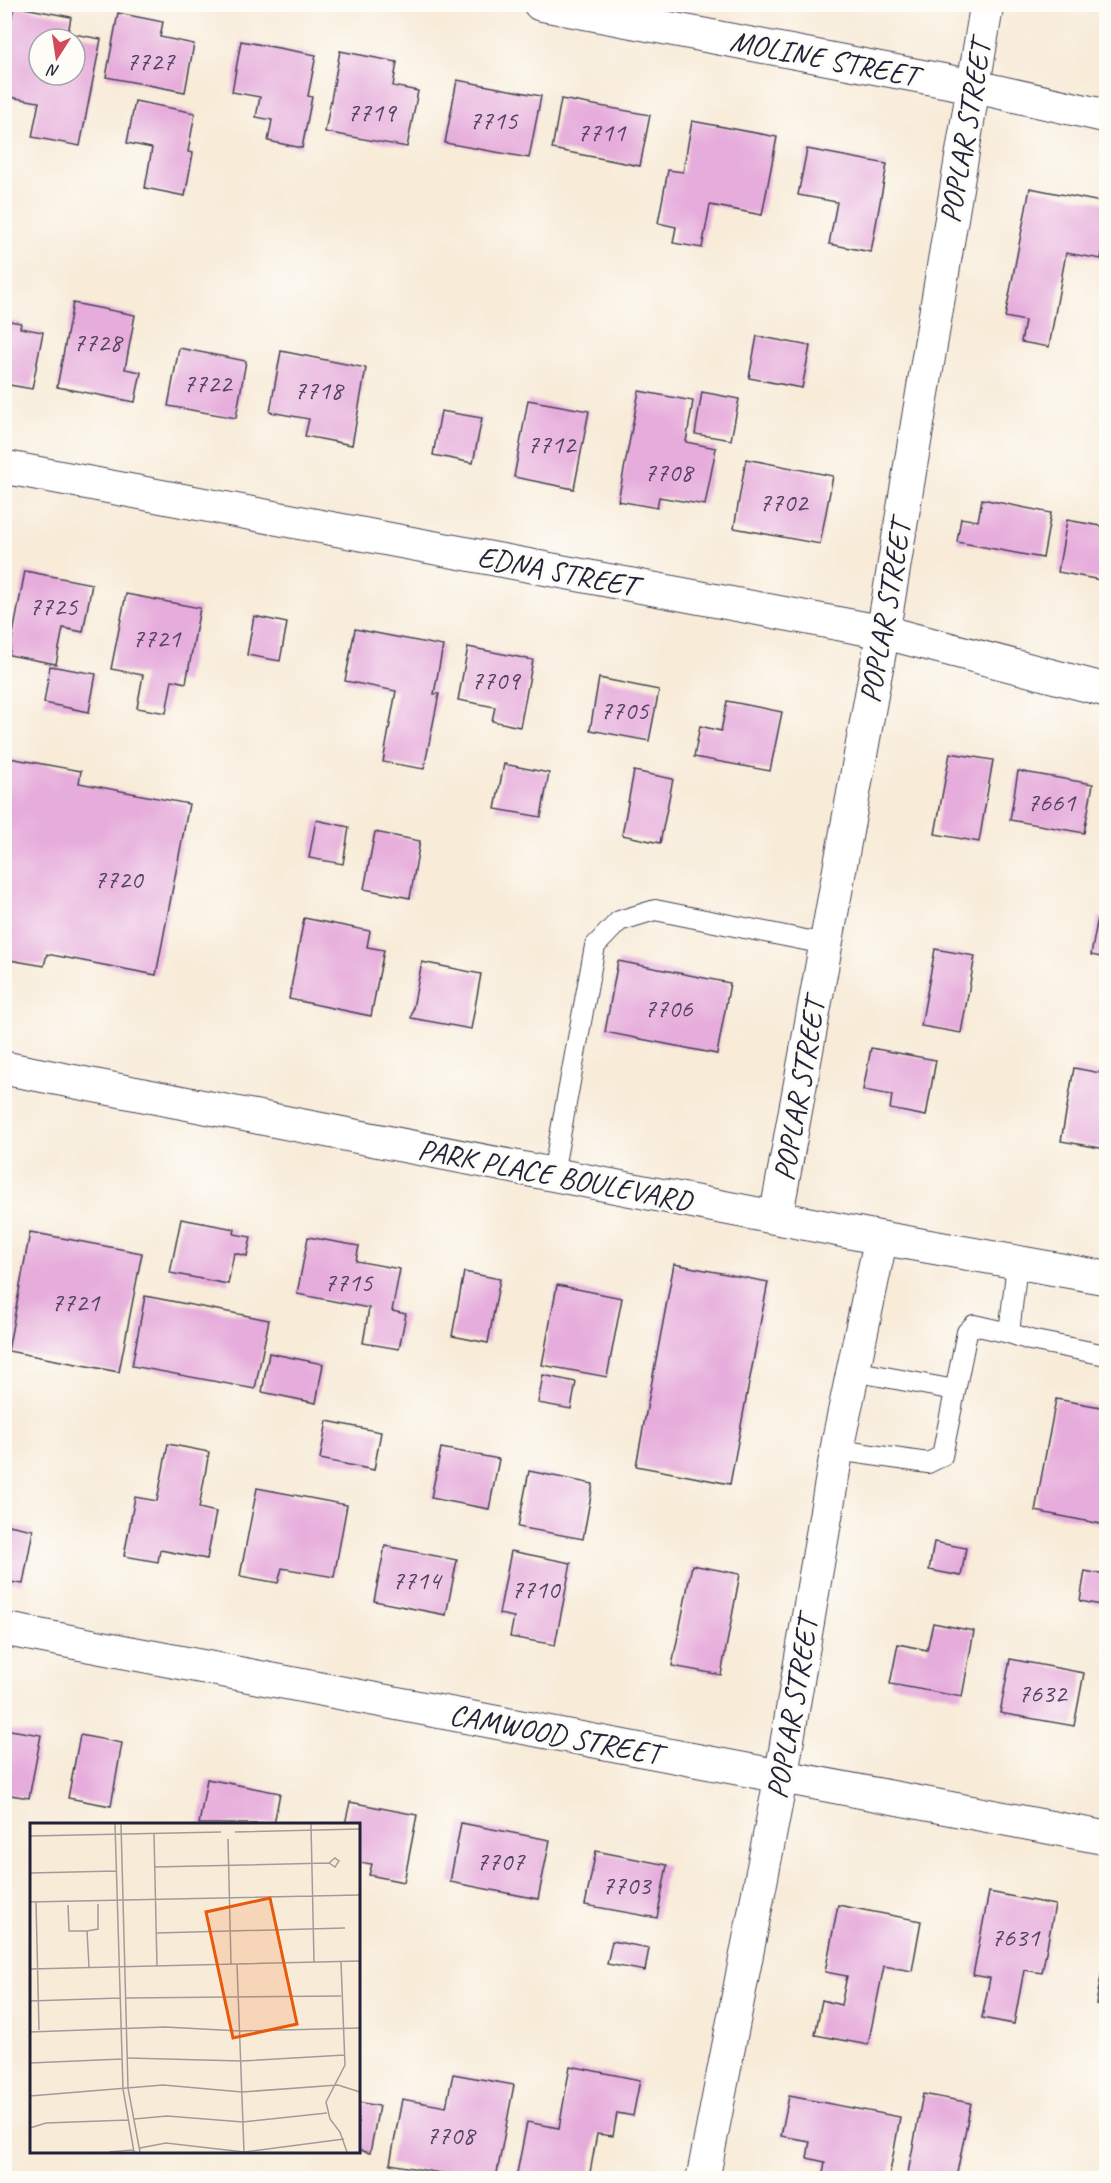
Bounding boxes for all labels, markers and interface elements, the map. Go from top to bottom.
street label: MOLINE STREET [727,21,927,96]
north arrow [27,27,87,87]
street label: POPLAR STREET [930,31,1001,225]
house number: 7727 [126,44,176,78]
text: N [44,59,61,82]
house number: 7719 [347,95,397,129]
house number: 7715 [469,103,519,137]
house number: 7711 [577,115,627,149]
house number: 7728 [73,325,124,359]
house number: 7722 [183,366,233,400]
house number: 7718 [294,373,345,407]
house number: 7712 [527,427,577,461]
house number: 7708 [644,455,695,489]
house number: 7702 [759,485,809,519]
street label: POPLAR STREET [850,511,921,705]
street label: EDNA STREET [475,537,647,606]
house number: 7725 [29,589,79,623]
house number: 7721 [132,621,182,655]
house number: 7709 [471,663,521,697]
house number: 7705 [600,693,650,727]
house number: 7661 [1027,785,1077,819]
house number: 7720 [94,862,144,896]
street label: POPLAR STREET [764,989,835,1183]
house number: 7706 [644,991,693,1025]
street label: PARK PLACE BOULEVARD [415,1130,697,1221]
house number: 7715 [324,1265,374,1299]
house number: 7721 [51,1285,101,1319]
house number: 7714 [392,1563,443,1597]
house number: 7710 [511,1572,561,1606]
street label: POPLAR STREET [757,1607,828,1801]
house number: 7632 [1018,1676,1068,1710]
street label: CAMWOOD STREET [447,1695,671,1774]
inset map [30,1823,360,2153]
house number: 7707 [476,1844,526,1878]
house number: 7703 [602,1868,652,1902]
house number: 7631 [991,1920,1041,1954]
house number: 7708 [426,2118,477,2152]

